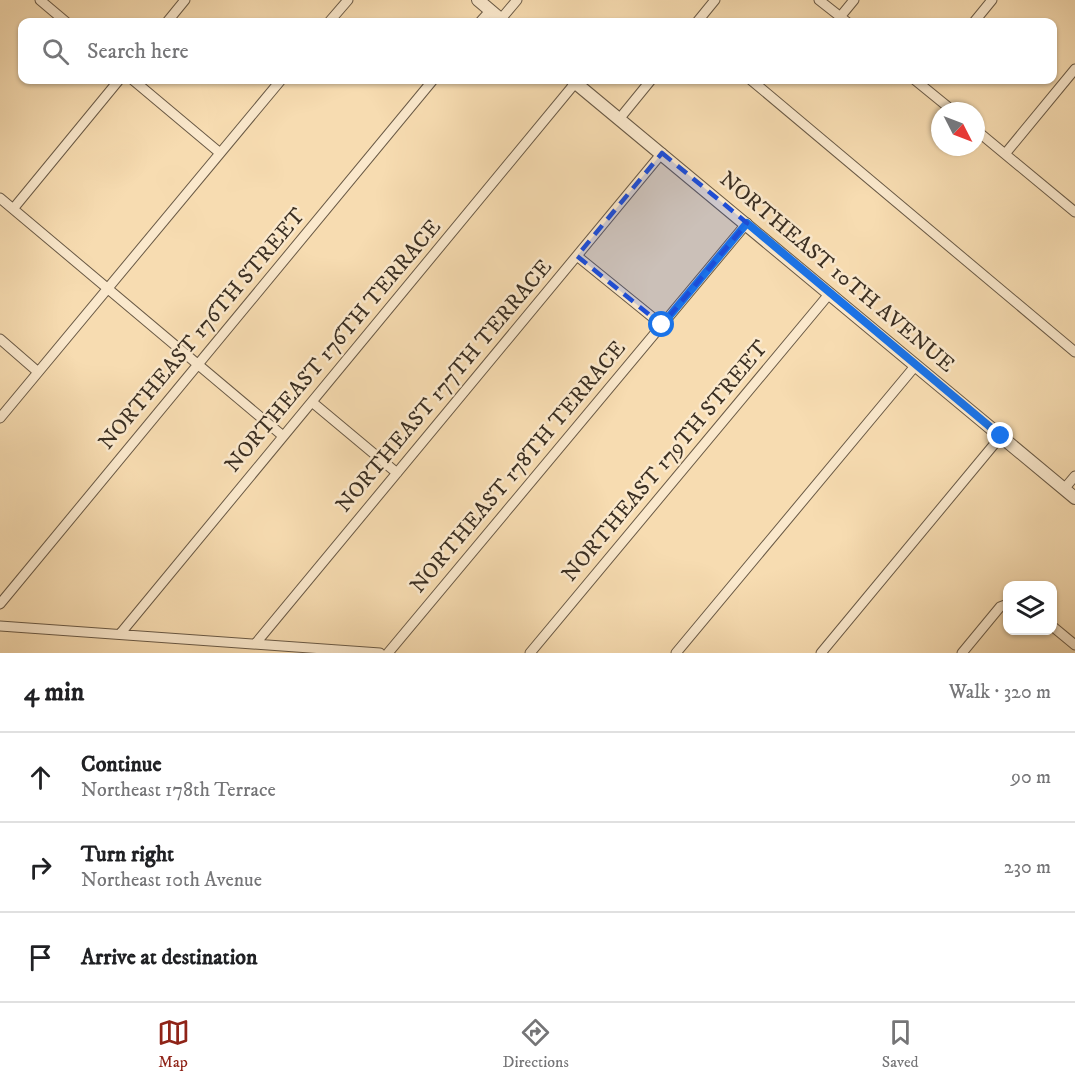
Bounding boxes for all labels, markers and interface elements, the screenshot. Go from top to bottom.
search box [18,18,1057,84]
icon: search [39,35,72,68]
text: Search here [87,38,189,65]
north arrow [931,102,985,156]
street label: NORTHEAST 10TH AVENUE [714,166,960,378]
street label: NORTHEAST 176TH STREET [93,202,311,455]
street label: NORTHEAST 176TH TERRACE [219,214,447,478]
street label: NORTHEAST 177TH TERRACE [330,254,558,518]
route start [648,311,674,337]
street label: NORTHEAST 178TH TERRACE [404,335,632,599]
street label: NORTHEAST 179TH STREET [556,335,774,587]
route end [987,422,1013,448]
map controls [1003,581,1057,635]
button: layers [1003,581,1057,635]
text: 4 min [24,676,84,709]
text: Walk · 320 m [949,680,1051,705]
text: Continue [81,751,162,778]
icon: ahead [24,761,57,794]
text: 90 m [1011,765,1051,790]
text: Northeast 178th Terrace [81,778,276,803]
text: Turn right [81,841,174,868]
icon: right [24,851,57,884]
text: 230 m [1004,855,1051,880]
text: Northeast 10th Avenue [81,868,262,893]
icon: arrive [24,941,57,974]
text: Arrive at destination [81,944,258,971]
tab: Map [157,1016,190,1072]
tab: Directions [503,1016,569,1072]
tab: Saved [882,1016,919,1072]

